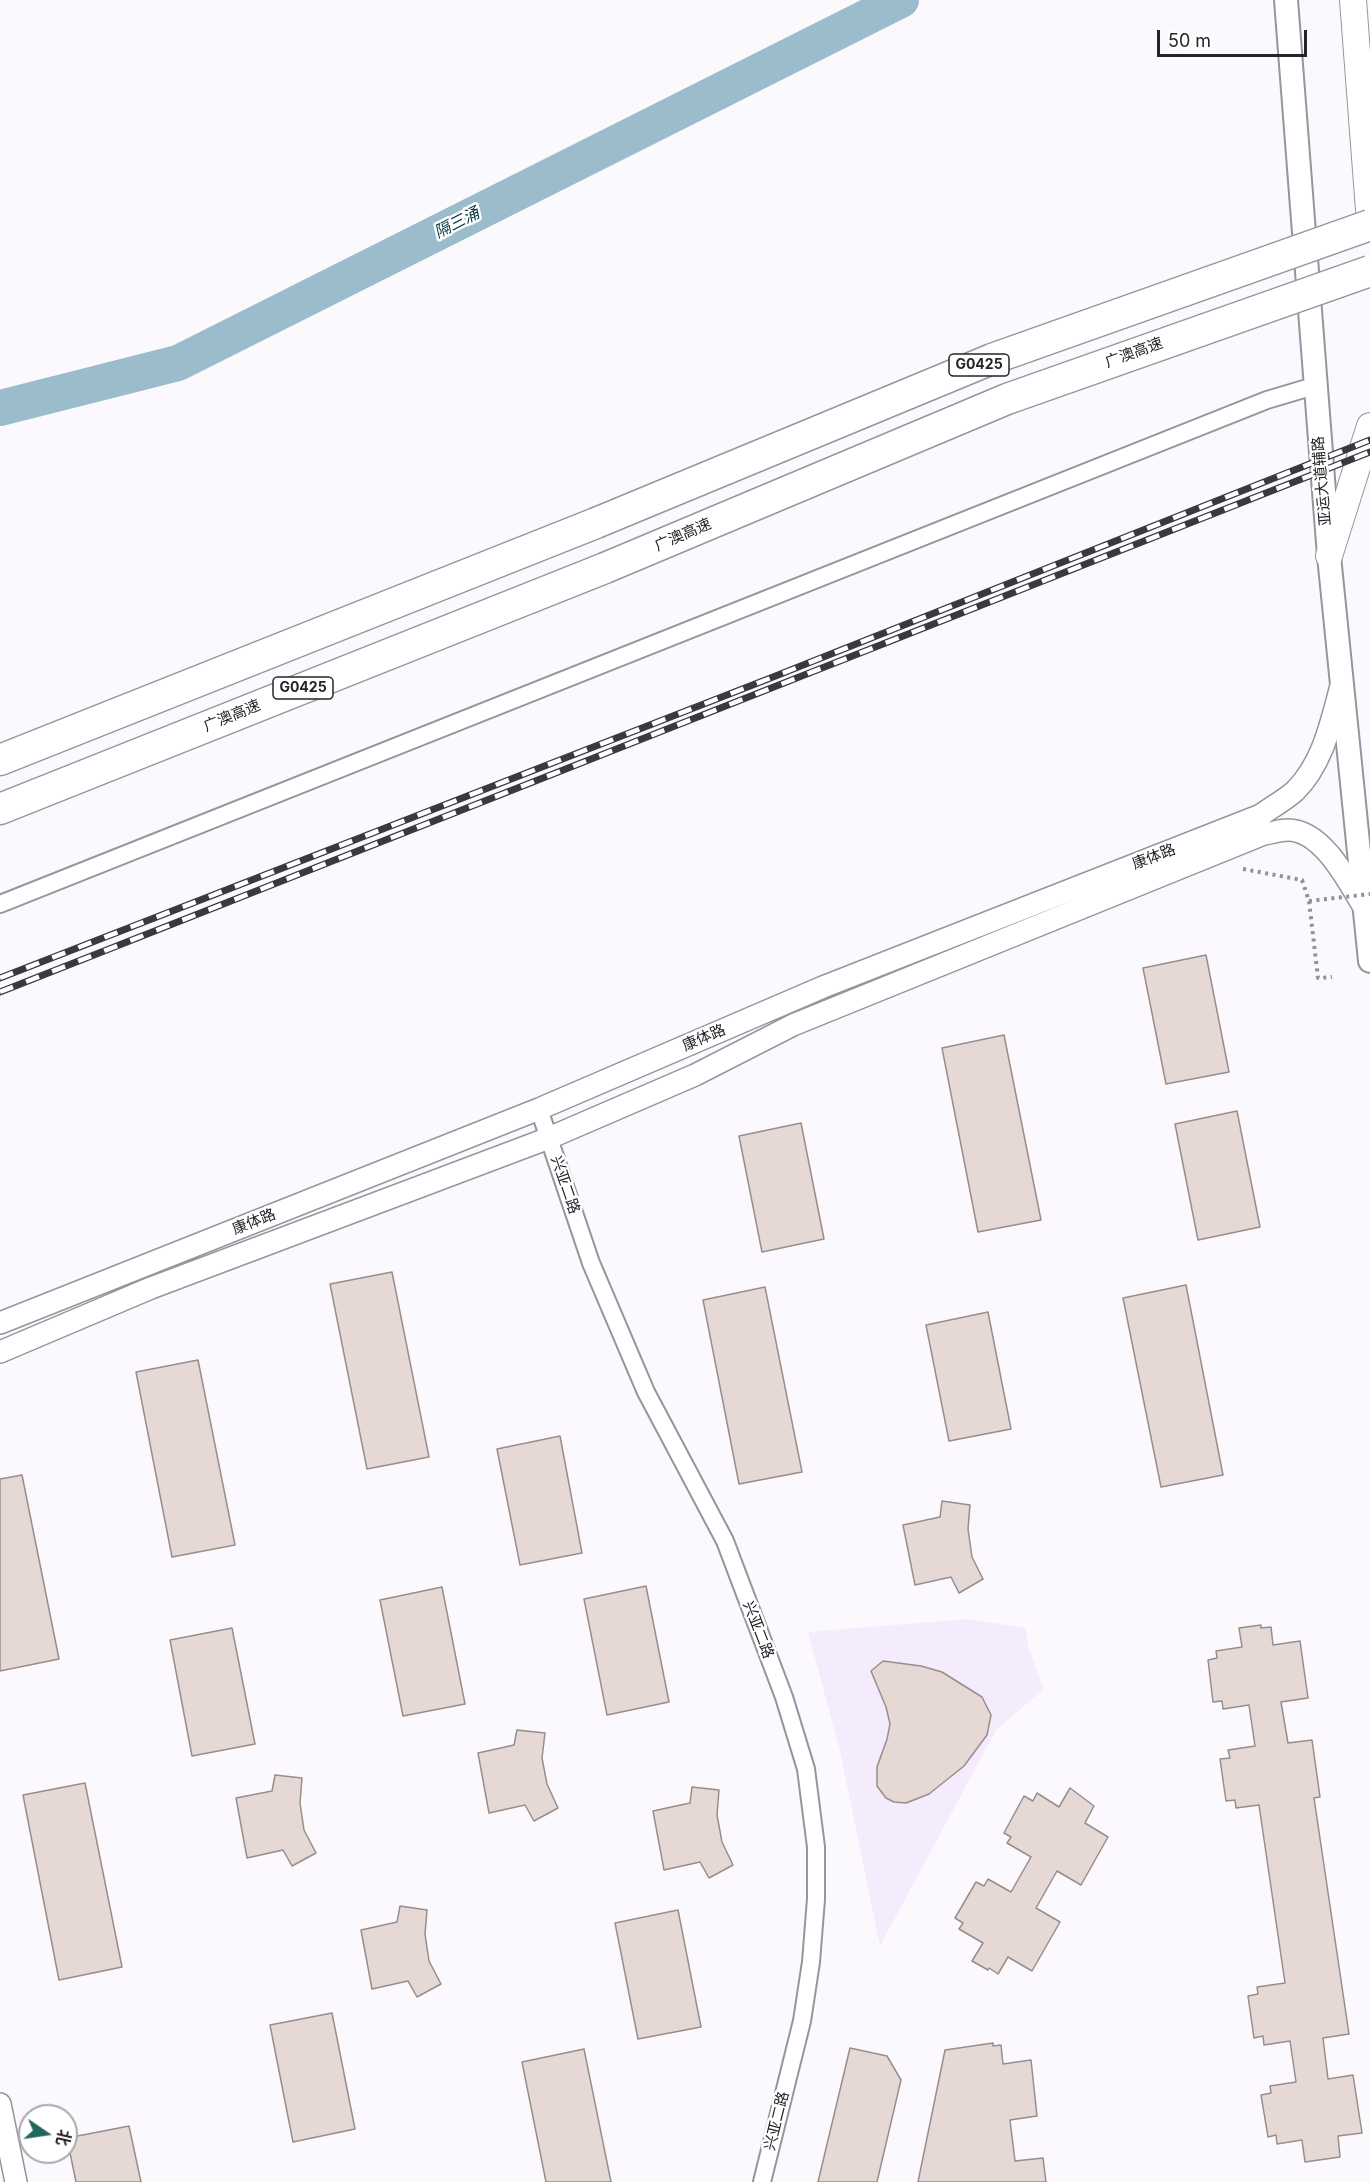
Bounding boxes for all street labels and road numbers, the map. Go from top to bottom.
street label: 广澳高速 [1103,334,1165,372]
road number: G0425 [949,354,1009,376]
street label: 亚运大道辅路 [1309,435,1335,527]
street label: 广澳高速 [652,515,714,555]
road number: G0425 [273,677,333,699]
street label: 广澳高速 [201,696,263,736]
street label: 康体路 [1130,841,1178,873]
street label: 康体路 [680,1021,728,1055]
street label: 兴亚二路 [547,1154,583,1216]
street label: 康体路 [230,1205,278,1239]
street label: 兴亚二路 [739,1599,777,1661]
street label: 兴亚二路 [761,2090,793,2152]

